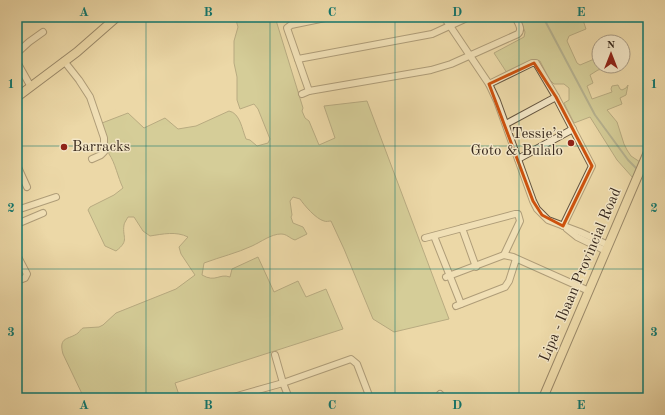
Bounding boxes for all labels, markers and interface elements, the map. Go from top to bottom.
text: A [79,6,89,19]
text: B [203,6,213,19]
text: C [328,6,336,19]
text: D [452,6,462,19]
text: E [577,6,586,19]
north arrow [591,34,631,74]
text: N [607,40,616,51]
text: 1 [7,78,15,91]
text: 1 [650,78,658,91]
place label: Tessie’s Goto & Bulalo [471,127,563,159]
marker: Tessie’s Goto & Bulalo [566,138,576,148]
place label: Barracks [72,140,130,155]
marker: Barracks [59,142,69,152]
street label: Lipa - Ibaan Provincial Road [538,186,624,364]
text: 2 [7,202,15,215]
text: 2 [650,202,658,215]
text: 3 [7,326,15,339]
text: 3 [650,326,658,339]
text: A [79,399,89,412]
text: B [203,399,213,412]
text: C [328,399,336,412]
text: D [452,399,462,412]
text: E [577,399,586,412]

